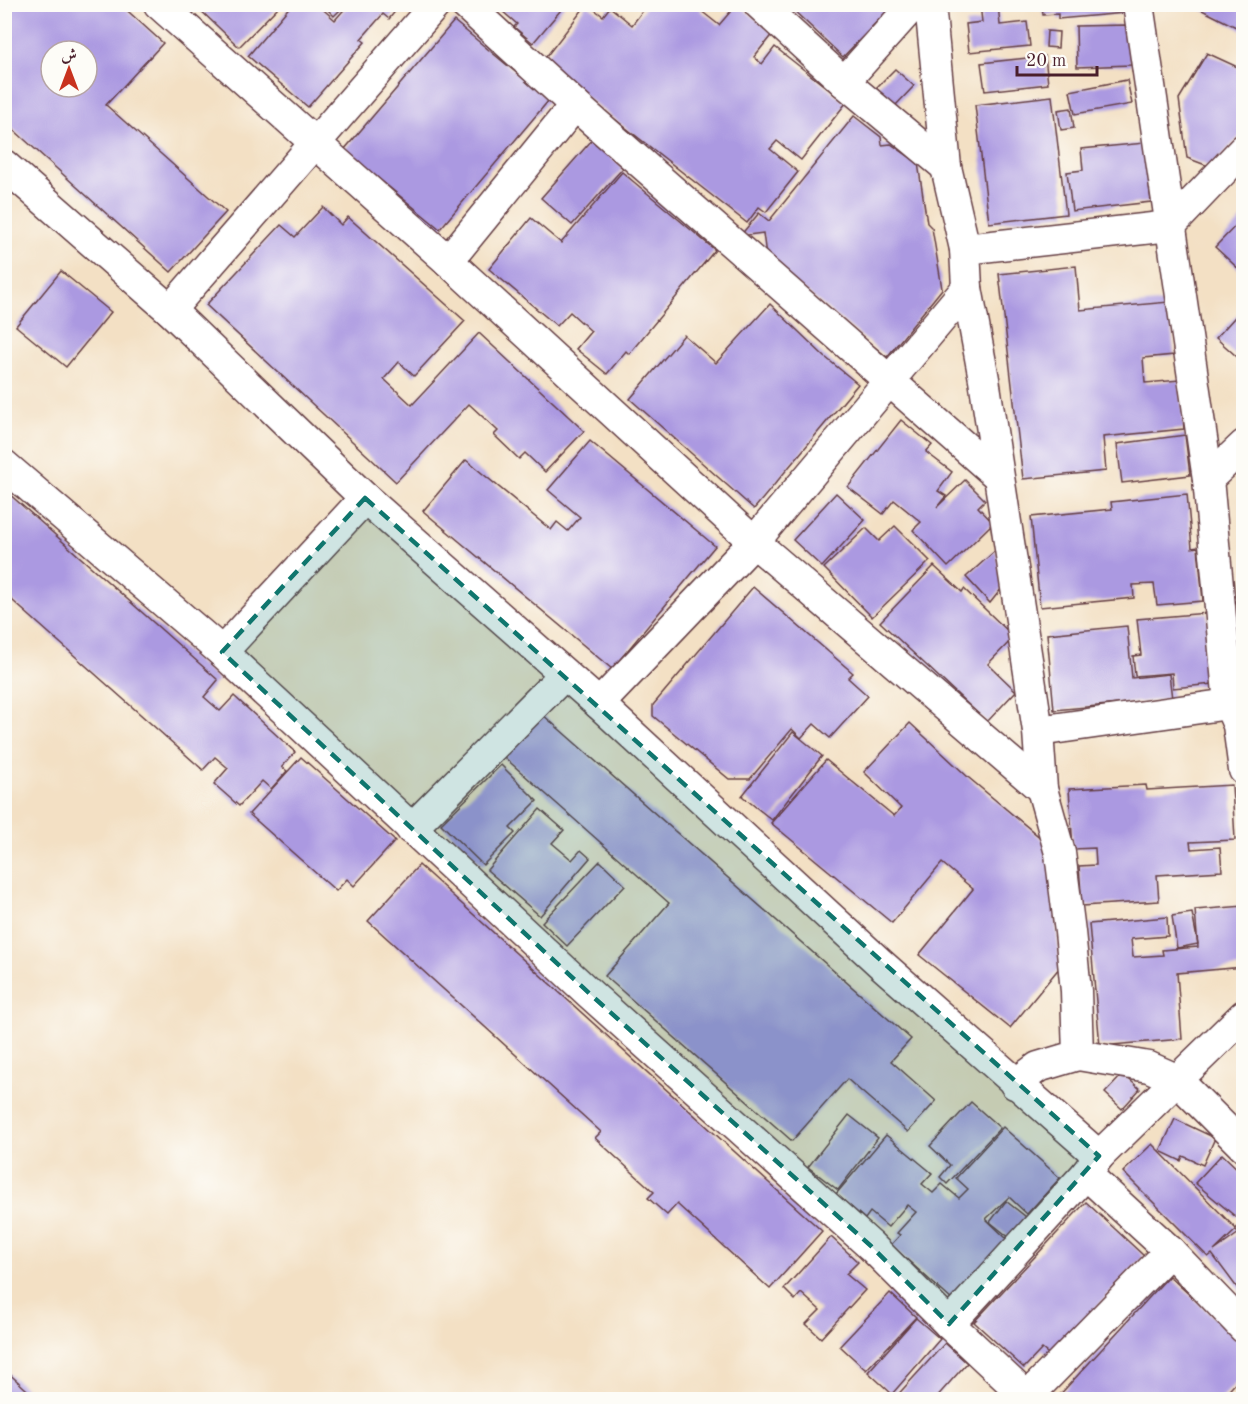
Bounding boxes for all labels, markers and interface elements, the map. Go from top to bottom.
north arrow [39,39,99,99]
scale bar [1017,39,1096,77]
text: ش [61,48,77,64]
text: 20 m [1026,52,1066,70]

